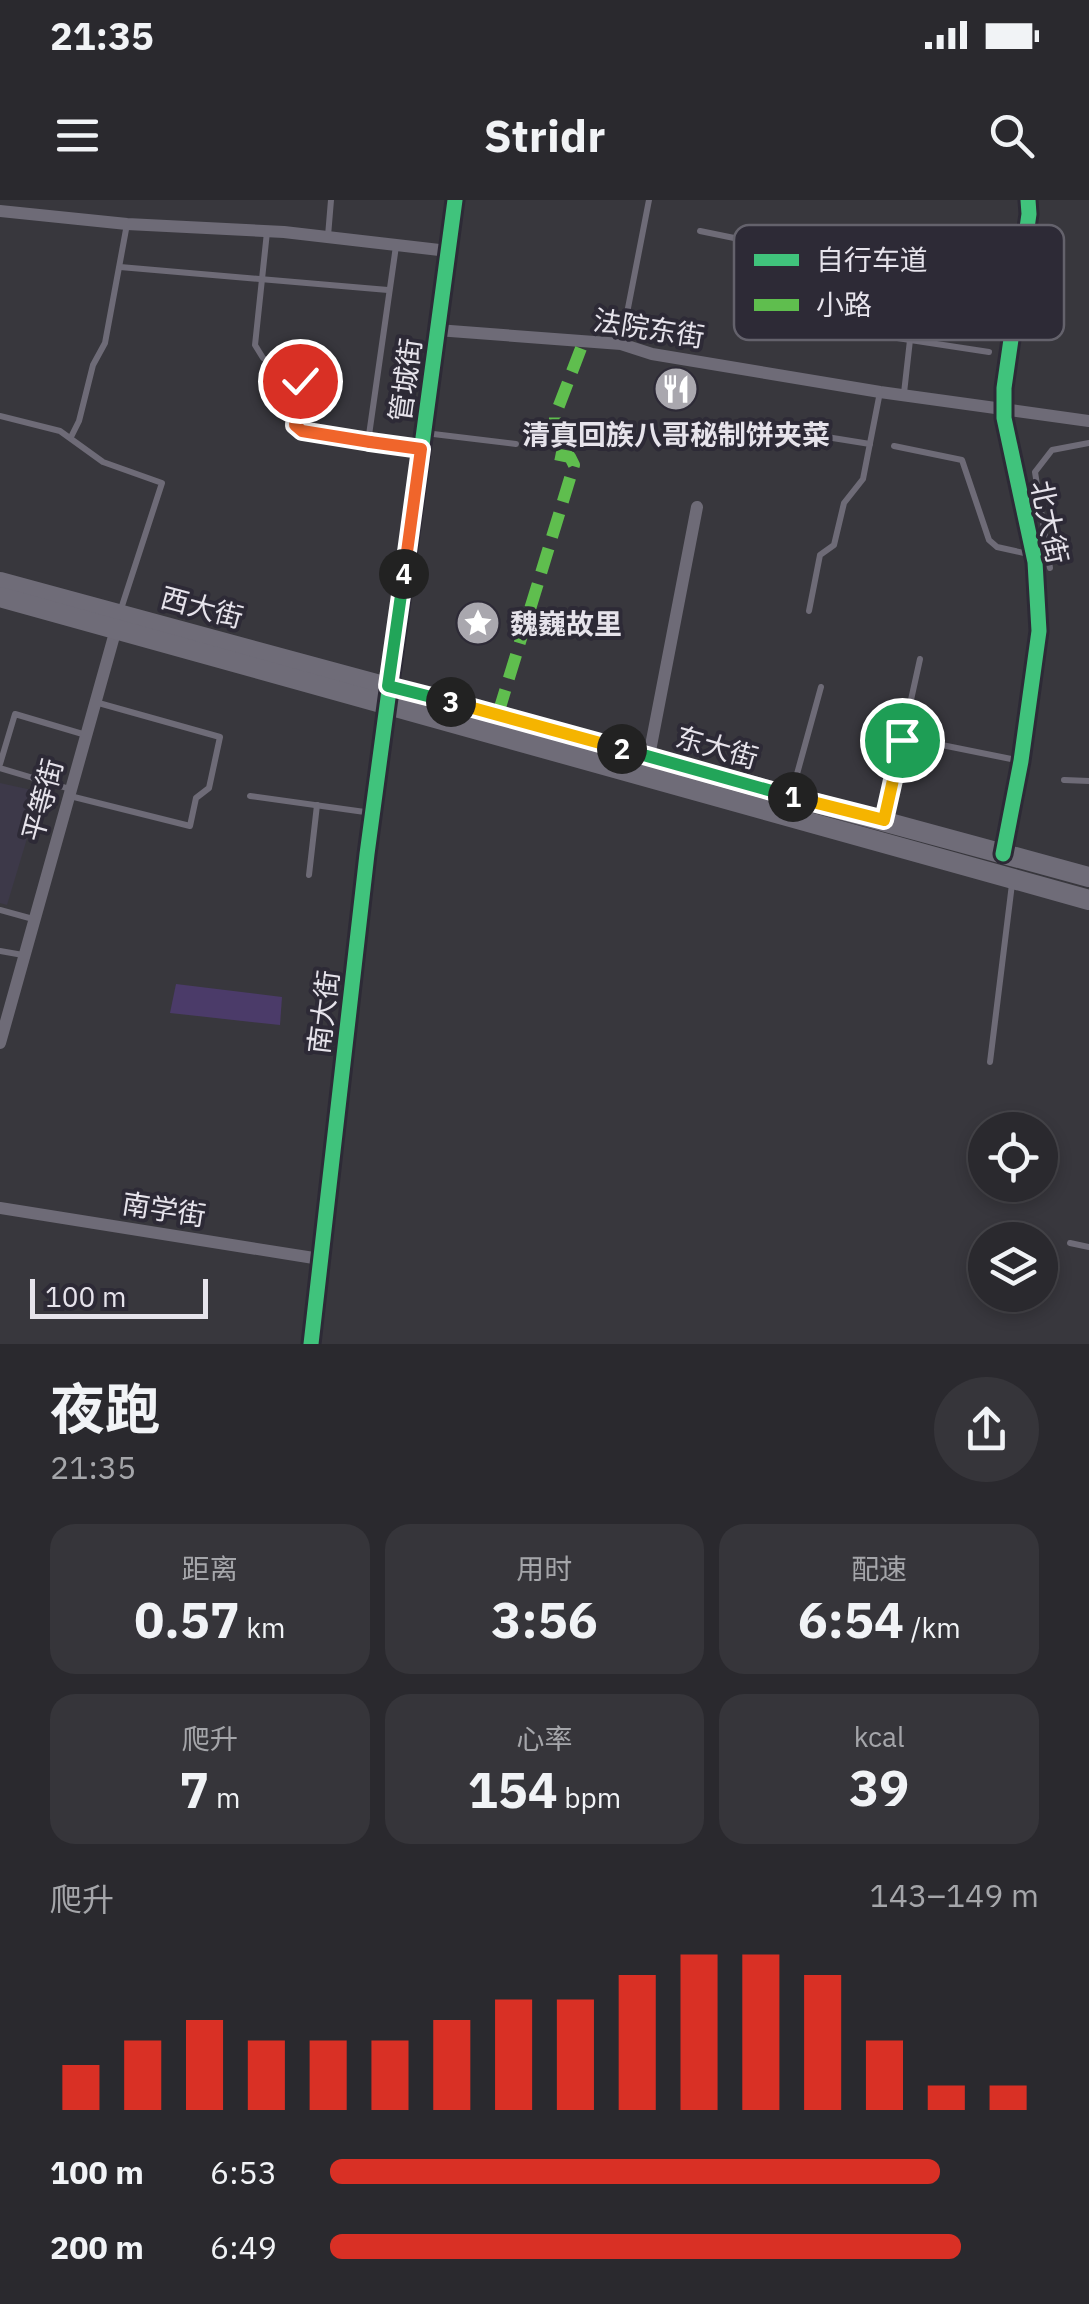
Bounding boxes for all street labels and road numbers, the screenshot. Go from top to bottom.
street label: 法院东街 [591,301,707,355]
street label: 管城街 [381,336,429,424]
street label: 北大街 [1023,477,1077,567]
street label: 西大街 [157,578,247,636]
street label: 东大街 [672,718,762,776]
street label: 平等街 [13,755,71,845]
street label: 南大街 [300,968,346,1056]
street label: 南学街 [120,1184,208,1234]

